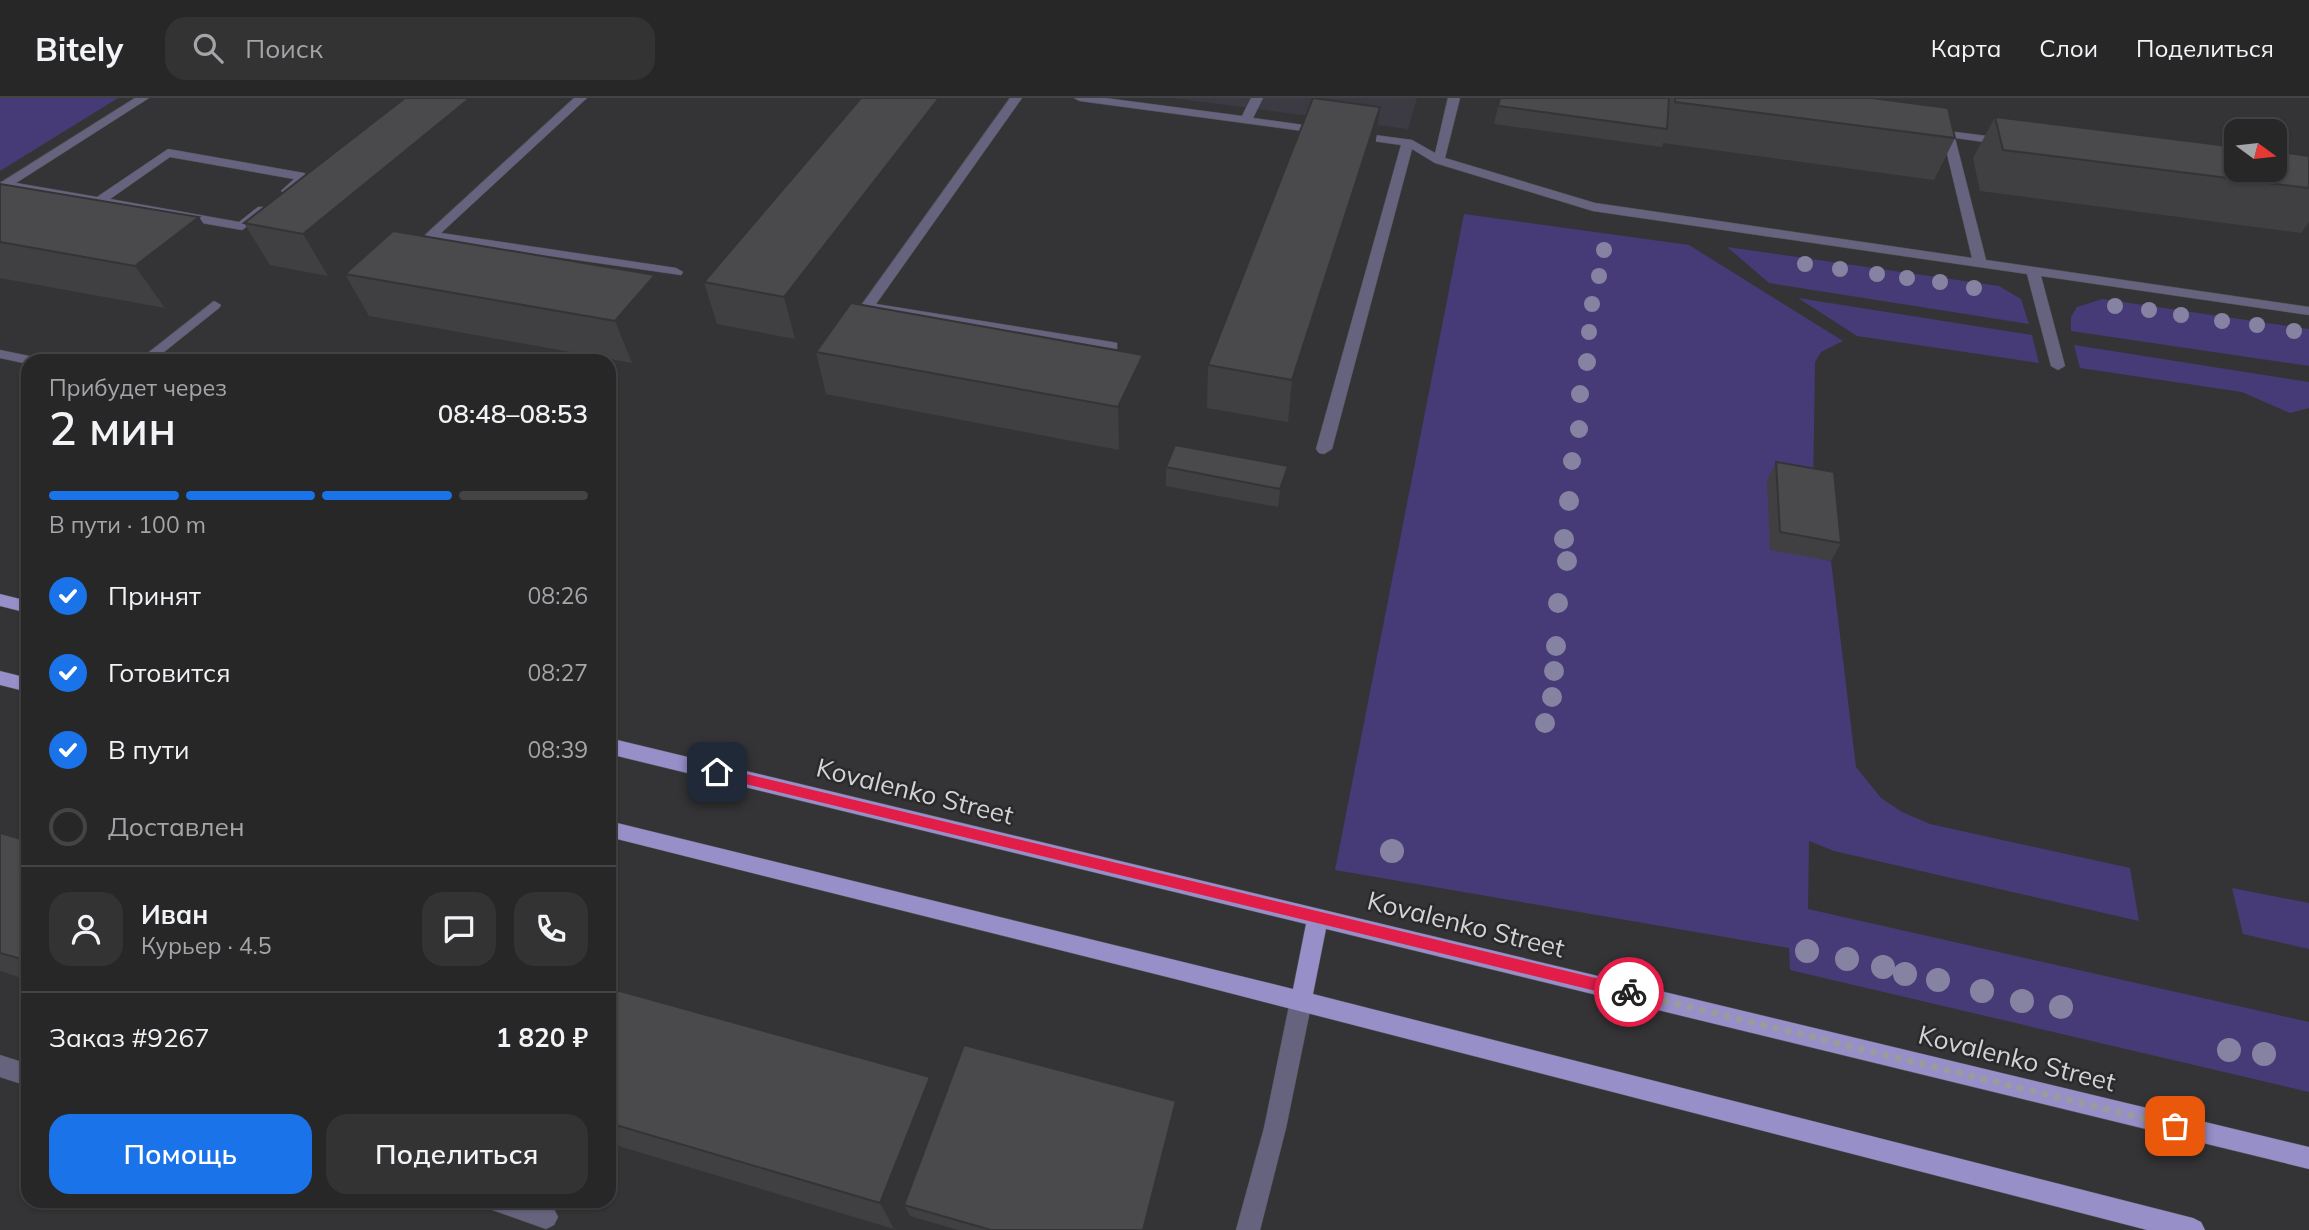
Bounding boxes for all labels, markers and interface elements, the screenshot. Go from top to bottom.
search box [165,17,655,80]
text: Bitely [35,28,123,69]
icon: search [189,29,227,67]
text: Поиск [245,32,323,65]
text: Карта [1931,33,2001,63]
text: Слои [2039,33,2098,63]
text: Поделиться [2136,33,2274,63]
north arrow [2224,119,2287,182]
map controls [2224,119,2287,182]
text: Прибудет через [49,373,227,402]
text: 08:48–08:53 [438,397,588,430]
text: 2 мин [49,399,176,457]
text: В пути · 100 m [49,510,206,539]
icon: check [49,577,87,615]
text: Принят [108,579,201,612]
text: 08:26 [528,581,588,610]
icon: check [49,654,87,692]
text: Готовится [108,656,231,689]
text: 08:27 [528,658,588,687]
icon: check [49,731,87,769]
text: В пути [108,733,189,766]
text: 08:39 [528,735,588,764]
pin [687,742,747,802]
street label: Kovalenko Street [813,751,1017,831]
icon: home [698,753,736,791]
text: Доставлен [108,810,245,843]
street label: Kovalenko Street [1364,884,1568,964]
button: person [49,892,123,966]
button: chat [422,892,496,966]
button: phone [514,892,588,966]
text: Иван [141,898,208,931]
text: Курьер · 4.5 [141,931,272,960]
courier [1594,957,1664,1027]
icon: bike [1610,973,1648,1011]
street label: Kovalenko Street [1915,1018,2119,1098]
text: Заказ #9267 [49,1021,210,1054]
text: 1 820 ₽ [496,1021,588,1054]
pin [2145,1096,2205,1156]
icon: bag [2156,1107,2194,1145]
button: Помощь [49,1114,312,1194]
button: Поделиться [326,1114,588,1194]

